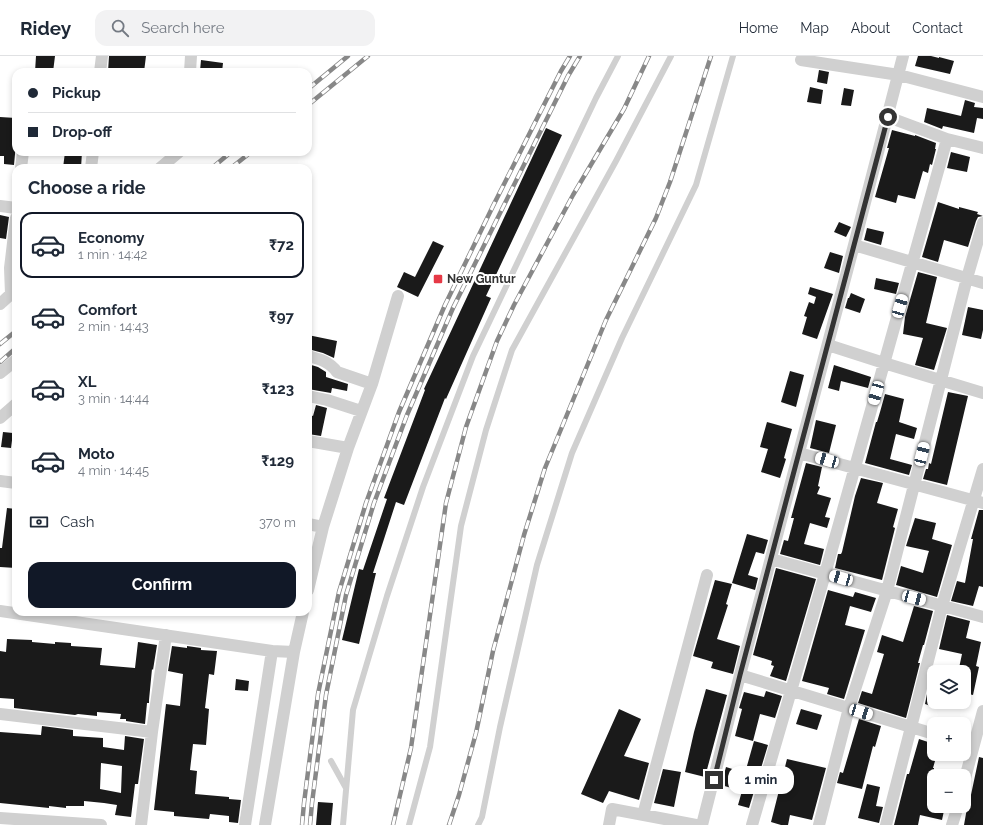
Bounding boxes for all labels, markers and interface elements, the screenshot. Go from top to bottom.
search box [95,10,375,46]
text: Ridey [20,17,71,39]
icon: search [109,17,131,39]
text: Search here [141,19,224,37]
text: Home [739,20,778,36]
text: Map [800,20,829,36]
text: About [851,20,890,36]
text: Contact [912,20,963,36]
text: Pickup [52,84,101,102]
route start [879,108,897,126]
text: Drop-off [52,123,112,141]
text: Choose a ride [28,177,146,198]
icon: car [30,227,66,263]
text: Economy [78,229,145,247]
text: ₹72 [269,236,294,254]
text: 1 min · 14:42 [78,247,147,262]
place label: New Guntur [447,272,516,286]
marker: New Guntur [432,273,444,285]
car [891,293,909,319]
icon: car [30,299,66,335]
text: Comfort [78,301,137,319]
text: ₹97 [269,308,294,326]
text: 2 min · 14:43 [78,319,149,334]
icon: car [30,371,66,407]
text: XL [78,373,96,391]
text: ₹123 [262,380,294,398]
car [867,380,885,406]
text: 3 min · 14:44 [78,391,149,406]
car [913,441,931,467]
icon: car [30,443,66,479]
text: Moto [78,445,115,463]
car [814,451,840,469]
text: ₹129 [261,452,294,470]
text: 4 min · 14:45 [78,463,149,478]
icon: cash [28,511,50,533]
text: Cash [60,513,94,531]
text: 370 m [259,515,296,530]
button: Confirm [28,562,296,608]
car [828,569,854,587]
car [901,589,927,607]
map controls [927,665,971,813]
button: layers [927,665,971,709]
car [848,703,874,721]
button: + [927,717,971,761]
callout: 1 min [728,766,794,794]
button: − [927,769,971,813]
route end [705,771,723,789]
text: 1 min [745,772,777,787]

